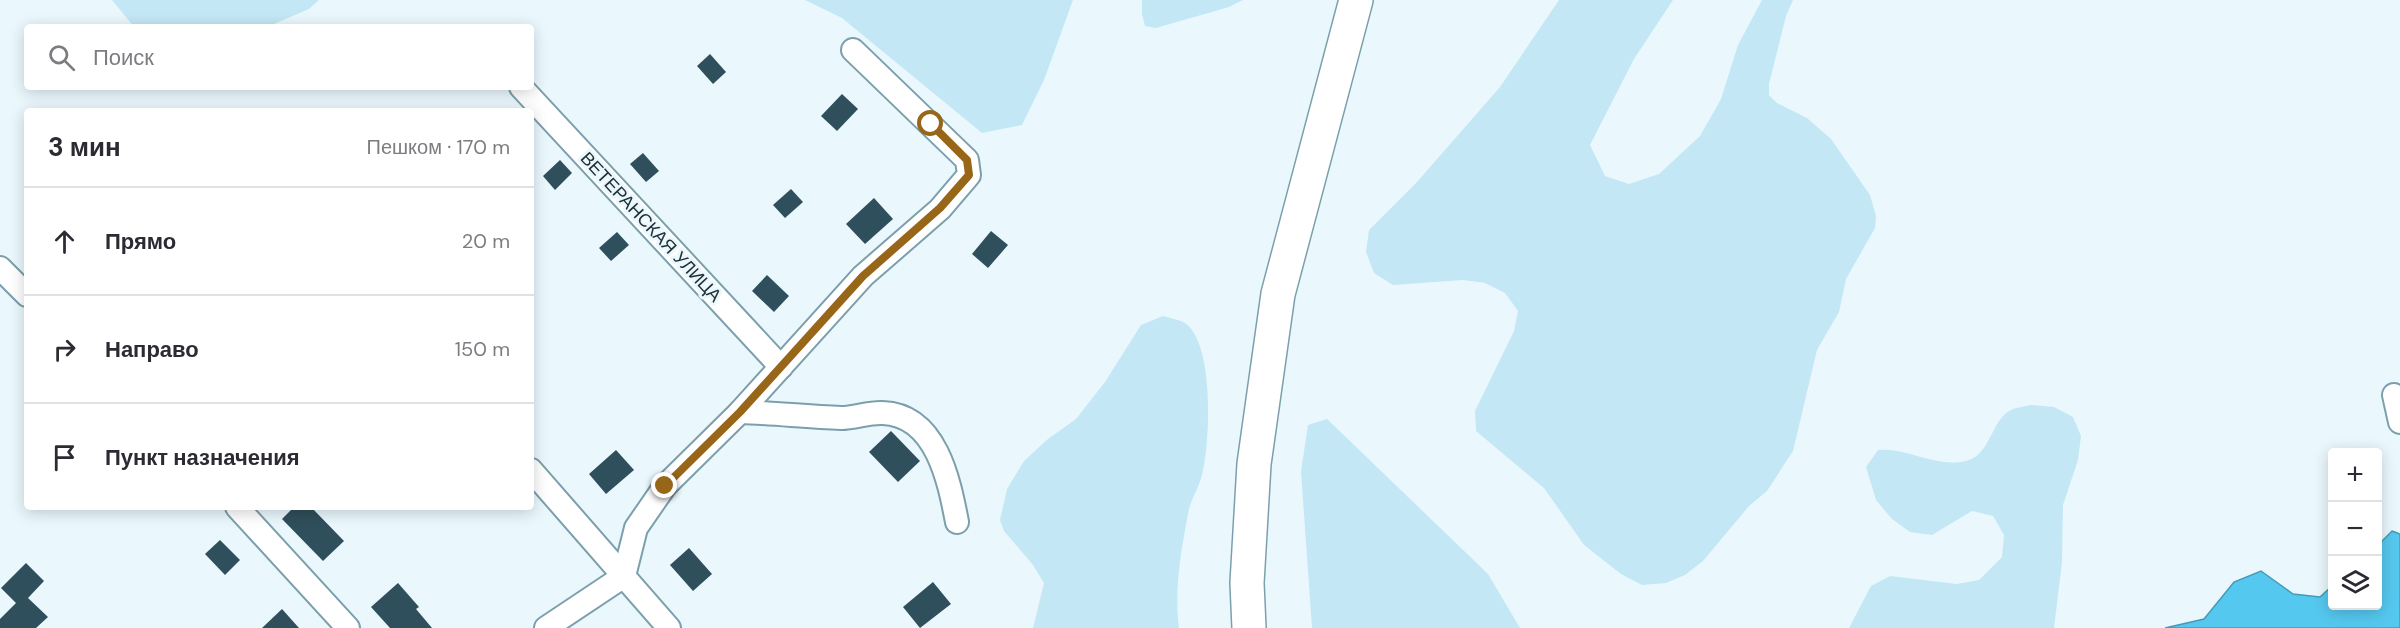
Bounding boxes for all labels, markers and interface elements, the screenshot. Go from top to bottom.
search box [24,24,534,90]
icon: search [45,41,78,74]
text: Поиск [93,43,154,72]
route start [917,110,943,136]
text: 3 мин [48,130,121,164]
text: Пешком · 170 m [367,134,510,160]
street label: ВЕТЕРАНСКАЯ УЛИЦА [575,147,727,307]
icon: ahead [48,225,81,258]
text: Прямо [105,227,176,256]
text: 20 m [462,228,510,254]
icon: right [48,333,81,366]
text: Направо [105,335,199,364]
text: 150 m [455,336,510,362]
icon: arrive [48,441,81,474]
text: Пункт назначения [105,443,300,472]
map controls [2328,448,2382,610]
button: + [2328,448,2382,502]
route end [651,472,677,498]
button: − [2328,502,2382,556]
button: layers [2328,556,2382,610]

